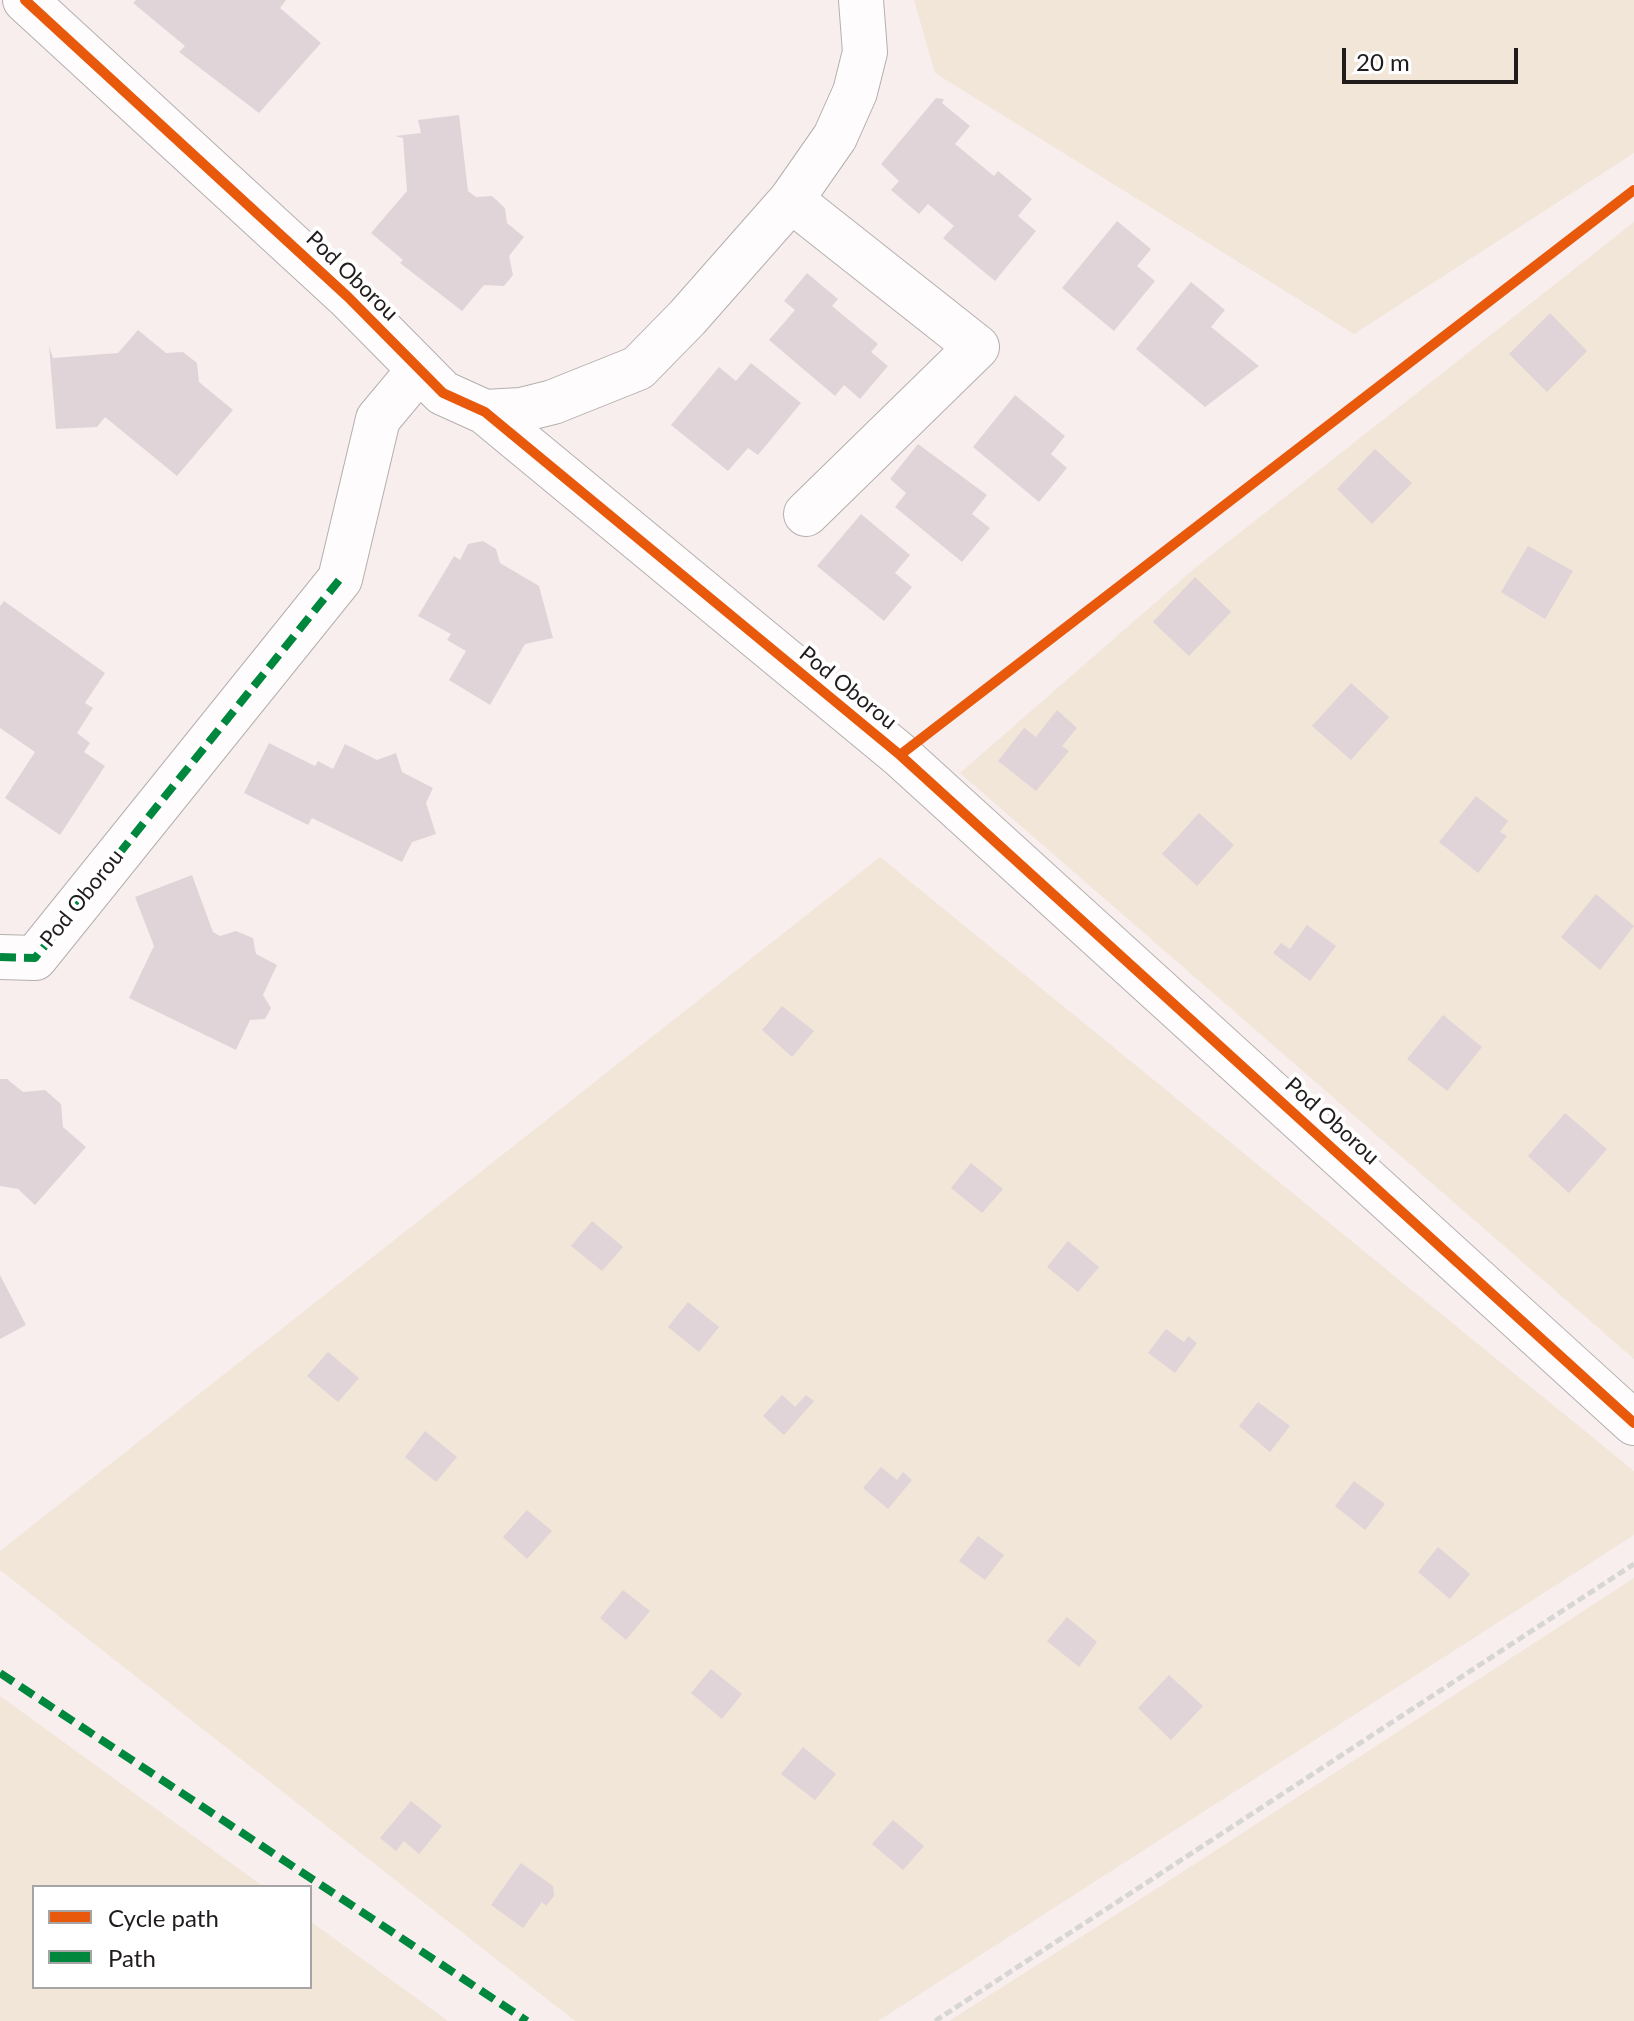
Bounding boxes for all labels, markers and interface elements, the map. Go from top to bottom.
scale bar [1346,32,1522,82]
text: 20 m [1356,47,1410,76]
street label: Pod Oborou [301,226,403,326]
street label: Pod Oborou [794,641,902,735]
street label: Pod Oborou [35,844,129,952]
street label: Pod Oborou [1279,1072,1385,1170]
legend [32,1885,312,1989]
text: Cycle path [108,1903,219,1932]
text: Path [108,1943,156,1972]

